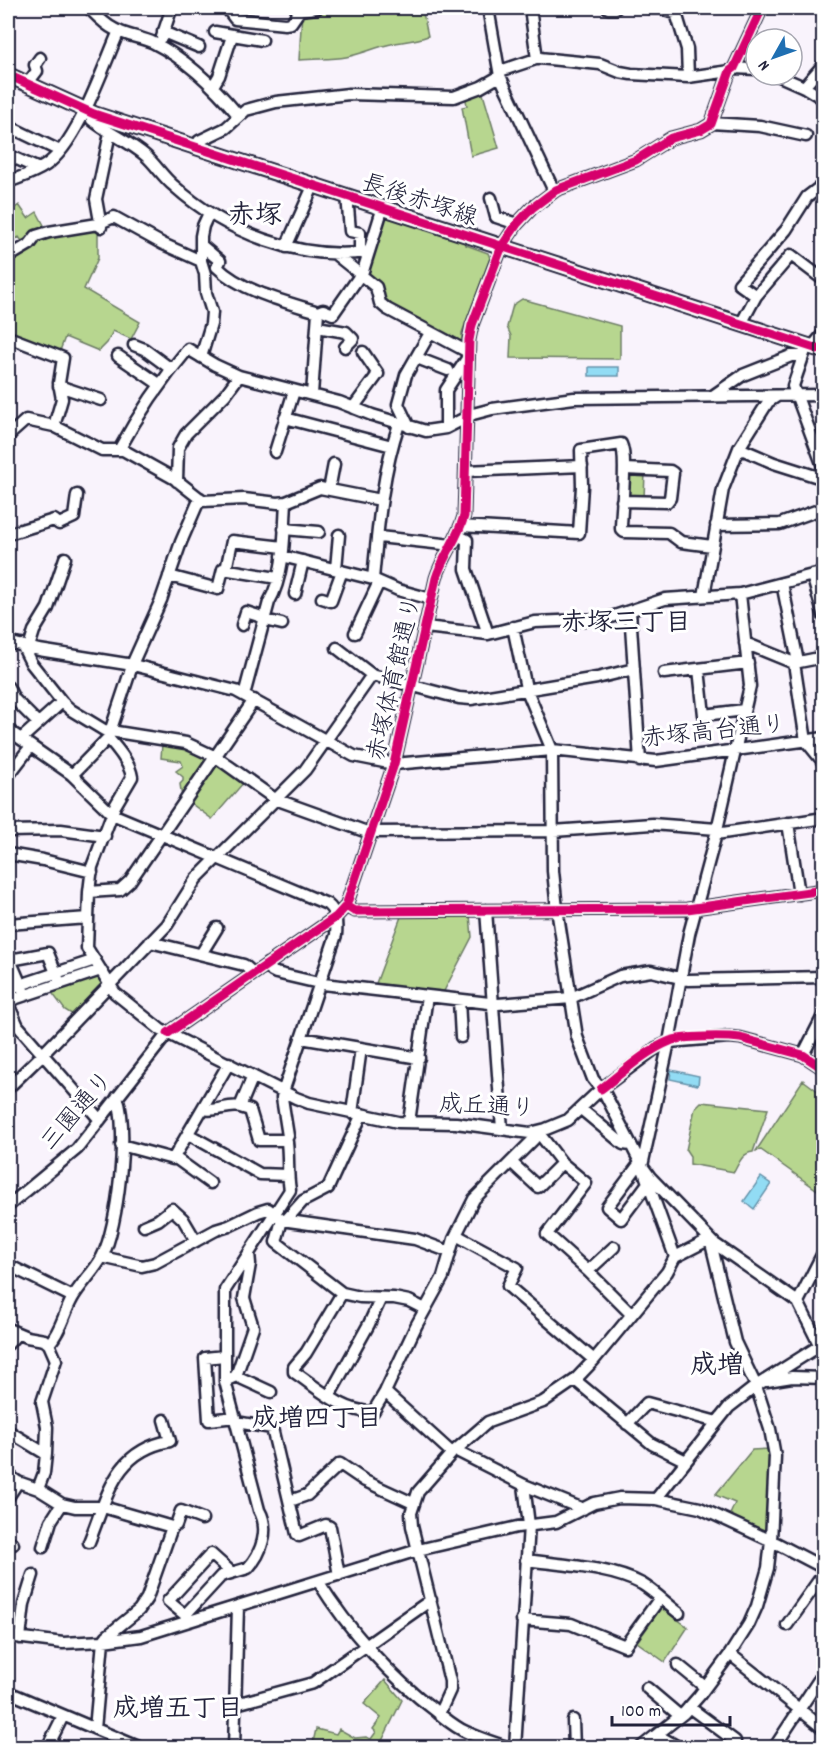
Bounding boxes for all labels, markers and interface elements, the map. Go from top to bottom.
north arrow [744,27,804,87]
text: N [753,55,776,75]
street label: 長後赤塚線 [357,167,481,237]
district label: 赤塚 [228,198,282,237]
street label: 赤塚体育館通り [360,593,431,764]
district label: 赤塚三丁目 [561,606,691,643]
street label: 赤塚高台通り [641,709,788,757]
street label: 三園通り [34,1065,123,1159]
street label: 成丘通り [438,1089,536,1127]
district label: 成増 [690,1348,744,1387]
district label: 成増四丁目 [252,1402,382,1439]
scale bar [612,1689,730,1727]
district label: 成増五丁目 [113,1692,243,1729]
text: 100 m [621,1700,661,1725]

